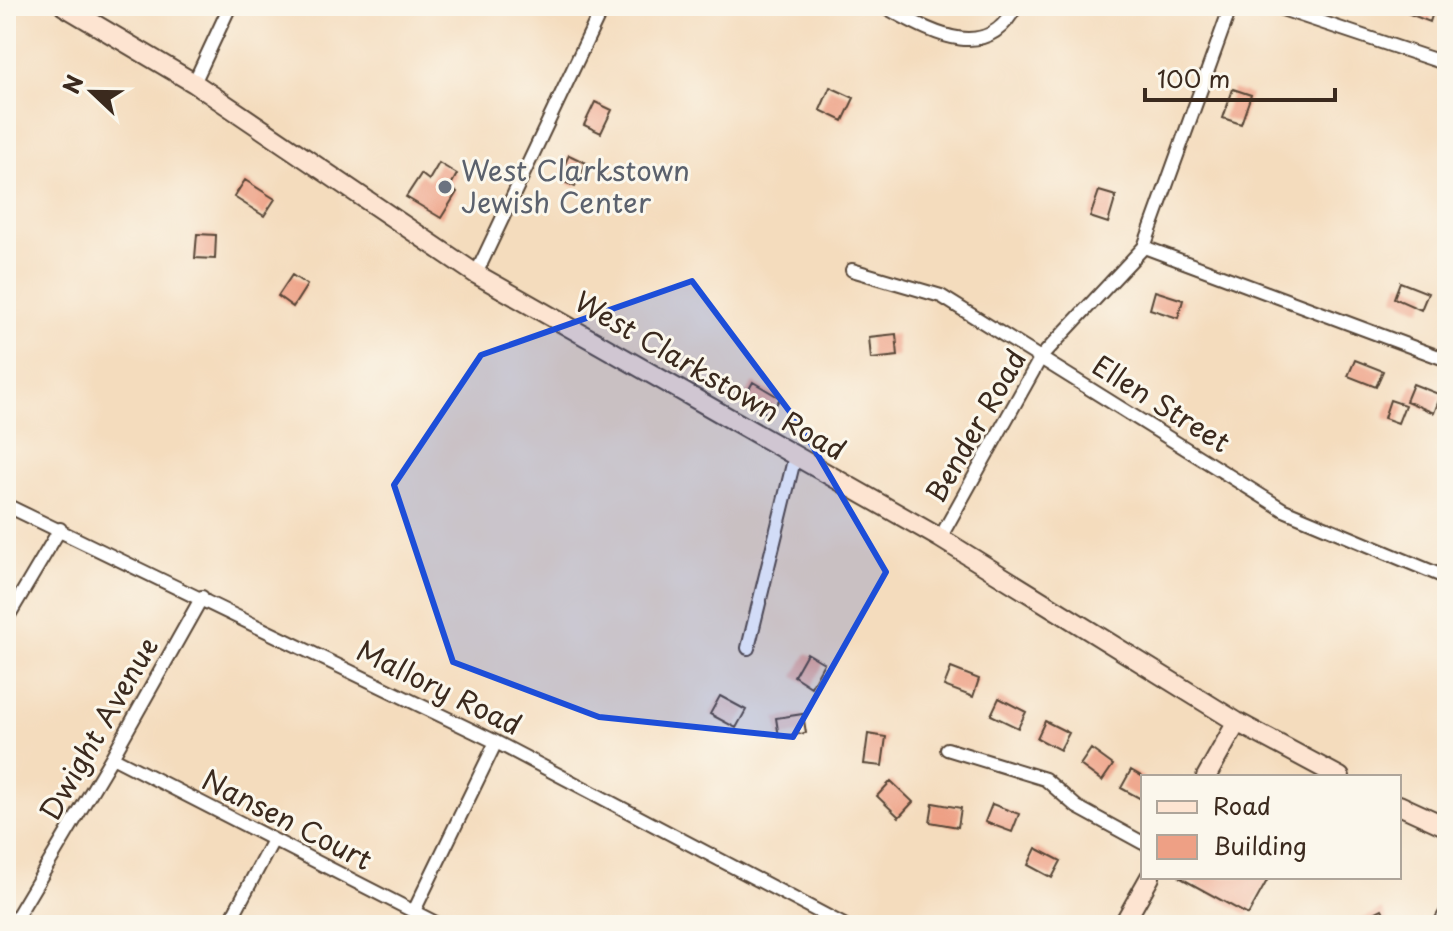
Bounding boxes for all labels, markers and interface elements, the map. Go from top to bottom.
north arrow [52,52,132,132]
scale bar [1145,52,1335,102]
text: 100 m [1157,60,1230,96]
text: N [54,70,91,98]
place label: West Clarkstown Jewish Center [461,148,690,223]
marker: West Clarkstown Jewish Center [436,178,454,196]
street label: West Clarkstown Road [567,279,855,470]
street label: Bender Road [913,341,1036,510]
street label: Ellen Street [1084,343,1239,462]
street label: Dwight Avenue [28,628,168,828]
street label: Mallory Road [350,628,529,745]
street label: Nansen Court [195,757,380,880]
legend [1141,775,1401,879]
text: Road [1213,787,1271,823]
text: Building [1213,827,1307,863]

